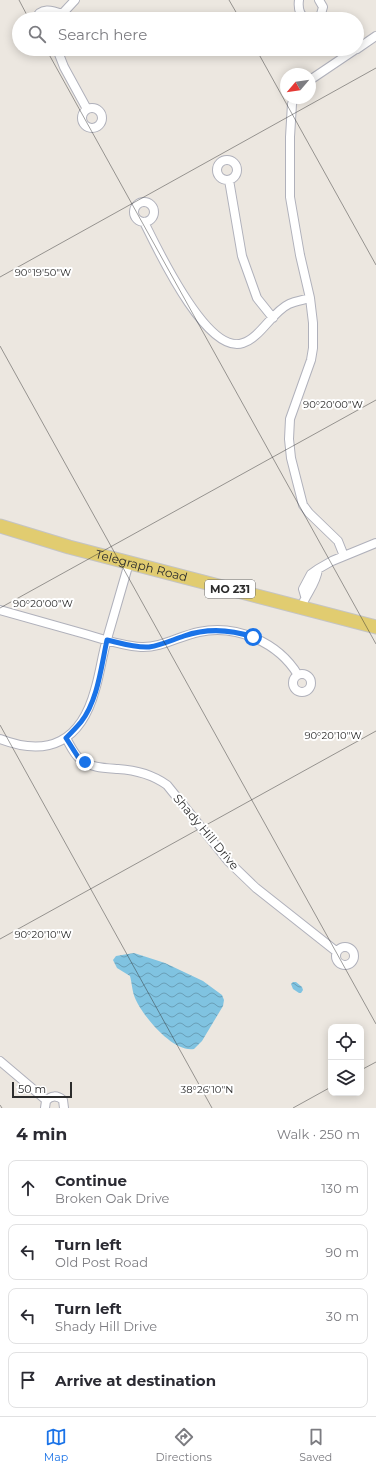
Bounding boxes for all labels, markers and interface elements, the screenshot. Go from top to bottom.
search box [12,12,364,56]
icon: search [26,23,48,45]
text: Search here [58,25,147,44]
north arrow [280,68,316,104]
text: 90°19'50"W [15,266,71,279]
text: 90°20'00"W [303,398,363,411]
street label: Telegraph Road [94,546,189,585]
road number: MO 231 [205,580,255,598]
text: 90°20'00"W [13,597,73,610]
route start [244,628,262,646]
text: 90°20'10"W [304,729,362,742]
route end [76,753,94,771]
street label: Shady Hill Drive [170,791,242,873]
text: 90°20'10"W [14,928,72,941]
map controls [328,1024,364,1096]
button: locate [328,1024,364,1060]
button: layers [328,1060,364,1096]
scale bar [12,1080,72,1099]
text: 50 m [18,1082,46,1096]
text: 38°26'10"N [181,1083,233,1096]
text: 4 min [16,1124,67,1144]
text: Walk · 250 m [277,1126,360,1142]
text: Continue [55,1171,127,1190]
icon: ahead [17,1177,39,1199]
text: 130 m [321,1180,359,1196]
text: Broken Oak Drive [55,1190,169,1206]
text: Turn left [55,1235,122,1254]
icon: left [17,1241,39,1263]
text: 90 m [325,1244,359,1260]
text: Old Post Road [55,1254,148,1270]
text: Turn left [55,1299,122,1318]
icon: left [17,1305,39,1327]
text: 30 m [326,1308,359,1324]
text: Shady Hill Drive [55,1318,157,1334]
icon: arrive [17,1369,39,1391]
text: Arrive at destination [55,1371,216,1390]
tab: Map [44,1426,68,1464]
tab: Directions [156,1426,212,1464]
tab: Saved [299,1426,332,1464]

